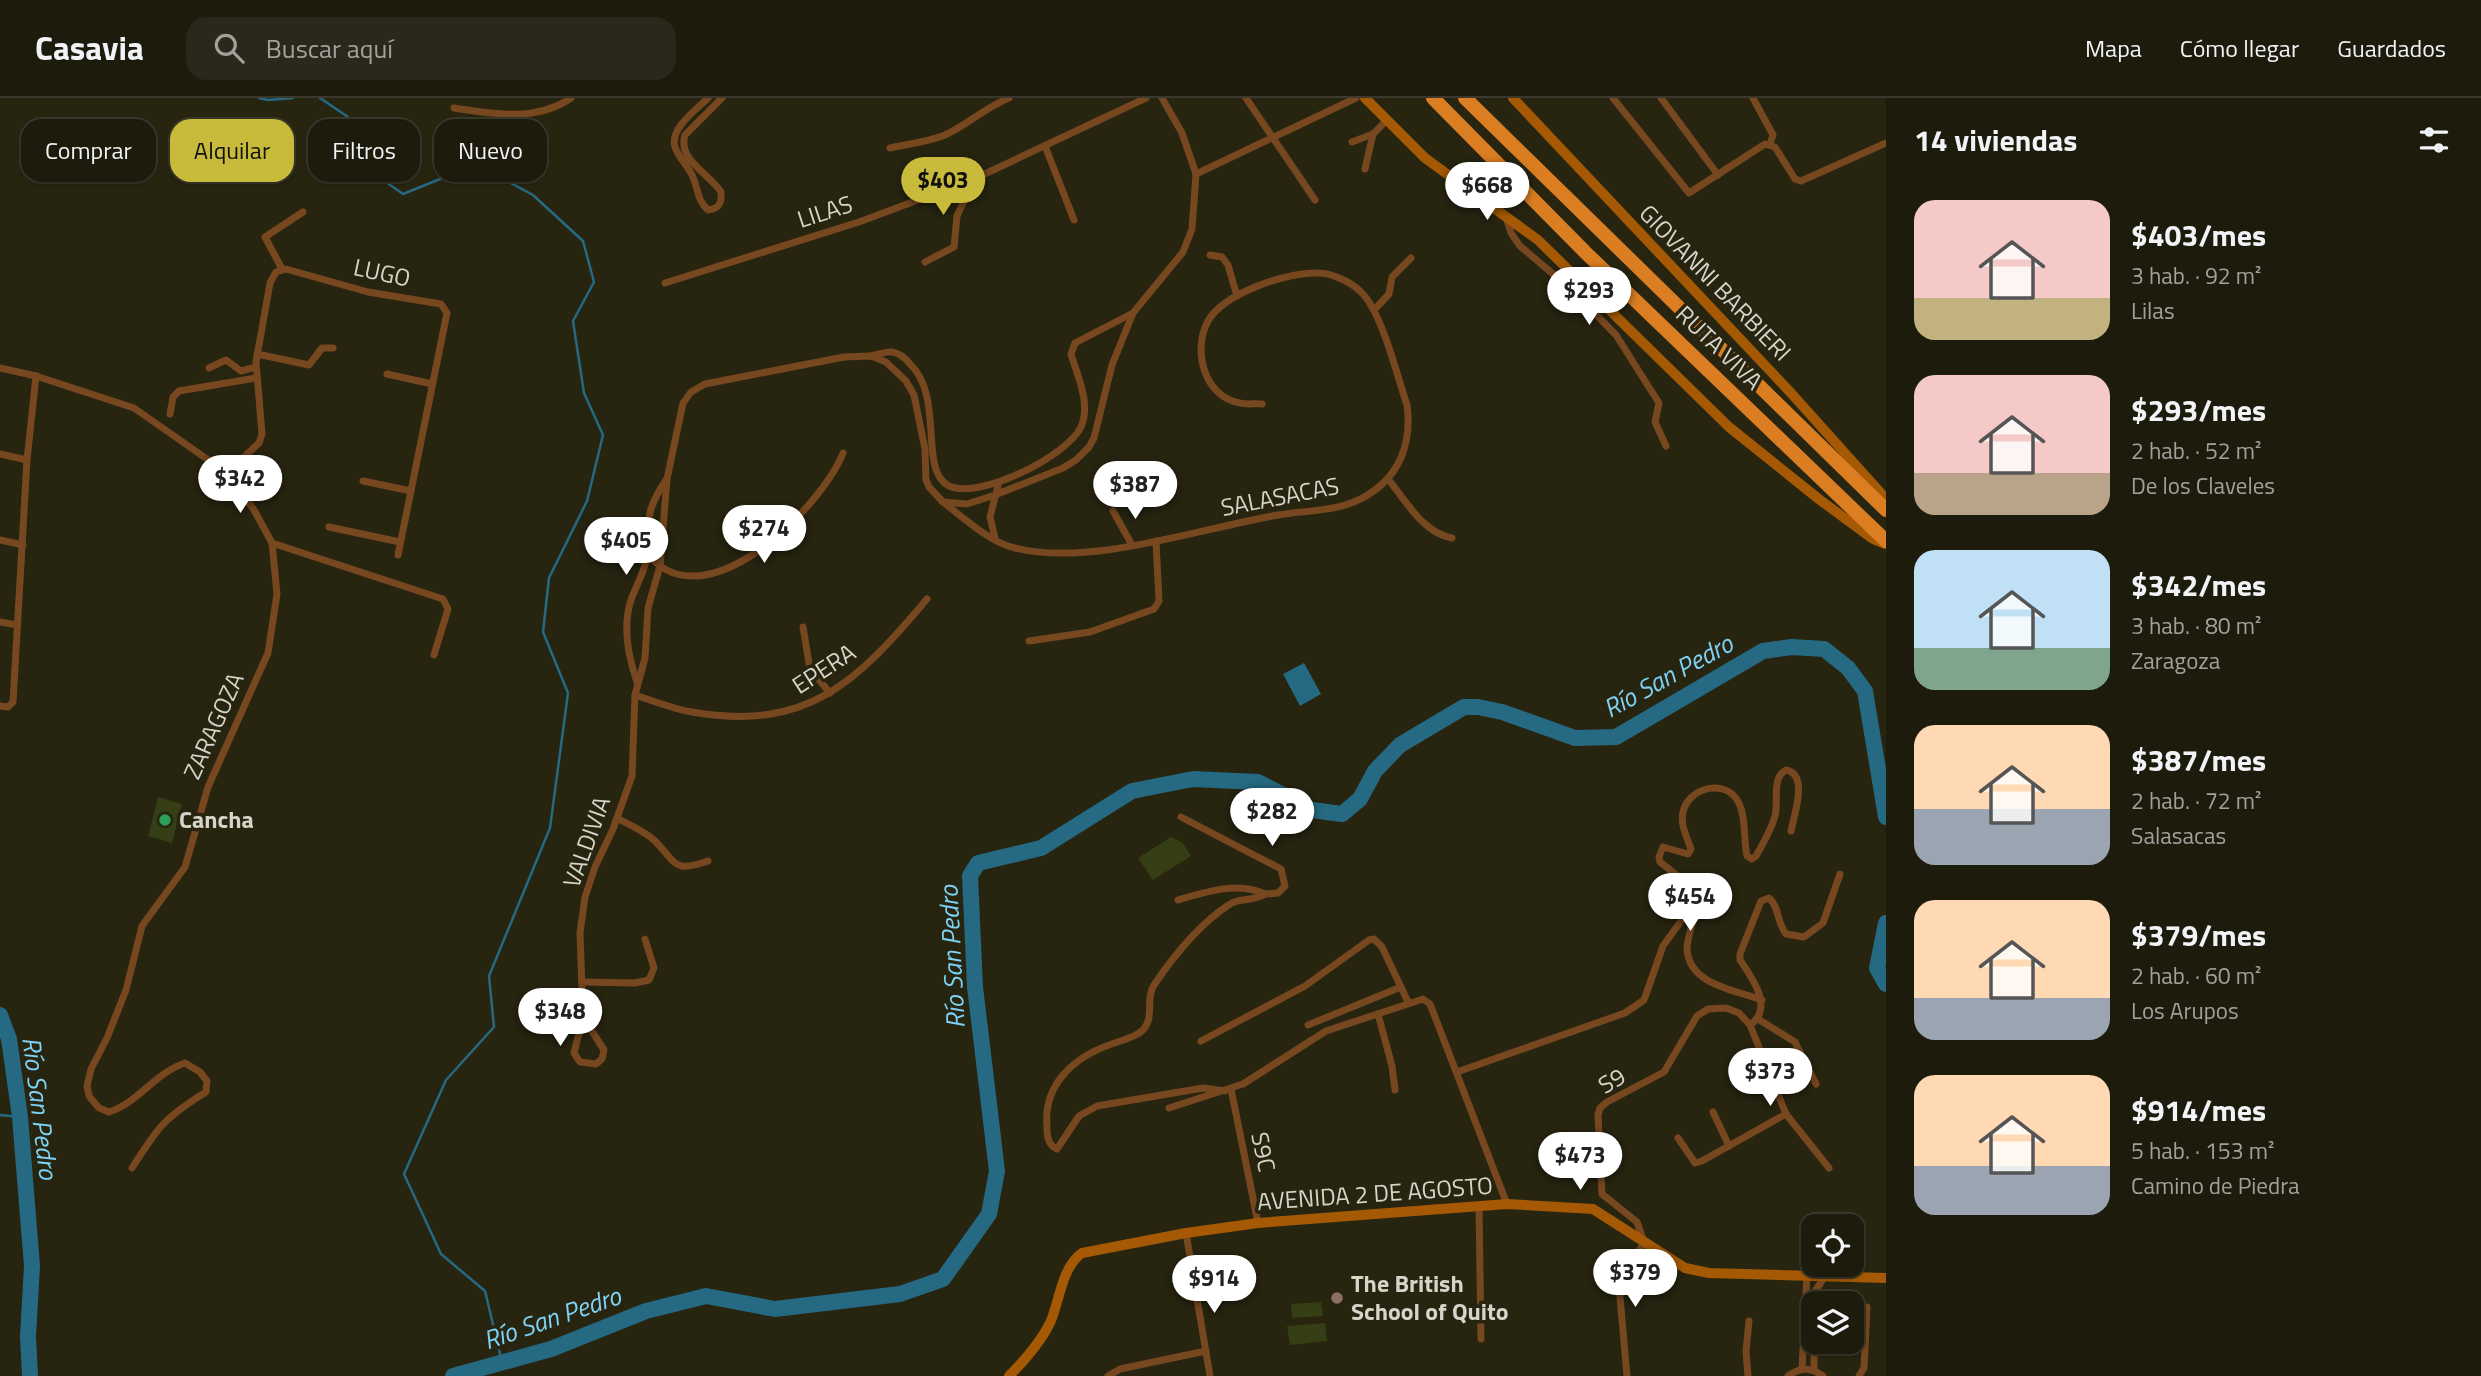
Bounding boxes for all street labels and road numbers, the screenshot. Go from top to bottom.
street label: LILAS [792,185,857,237]
street label: GIOVANNI BARBIERI [1631,196,1800,369]
street label: LUGO [350,248,414,296]
street label: RUTA VIVA [1668,297,1771,398]
street label: SALASACAS [1218,467,1342,525]
street label: EPERA [784,634,862,702]
street label: ZARAGOZA [174,666,253,785]
street label: VALDIVIA [553,791,619,892]
street label: S9 [1591,1058,1632,1102]
street label: S9C [1242,1129,1286,1175]
street label: AVENIDA 2 DE AGOSTO [1256,1167,1494,1219]

